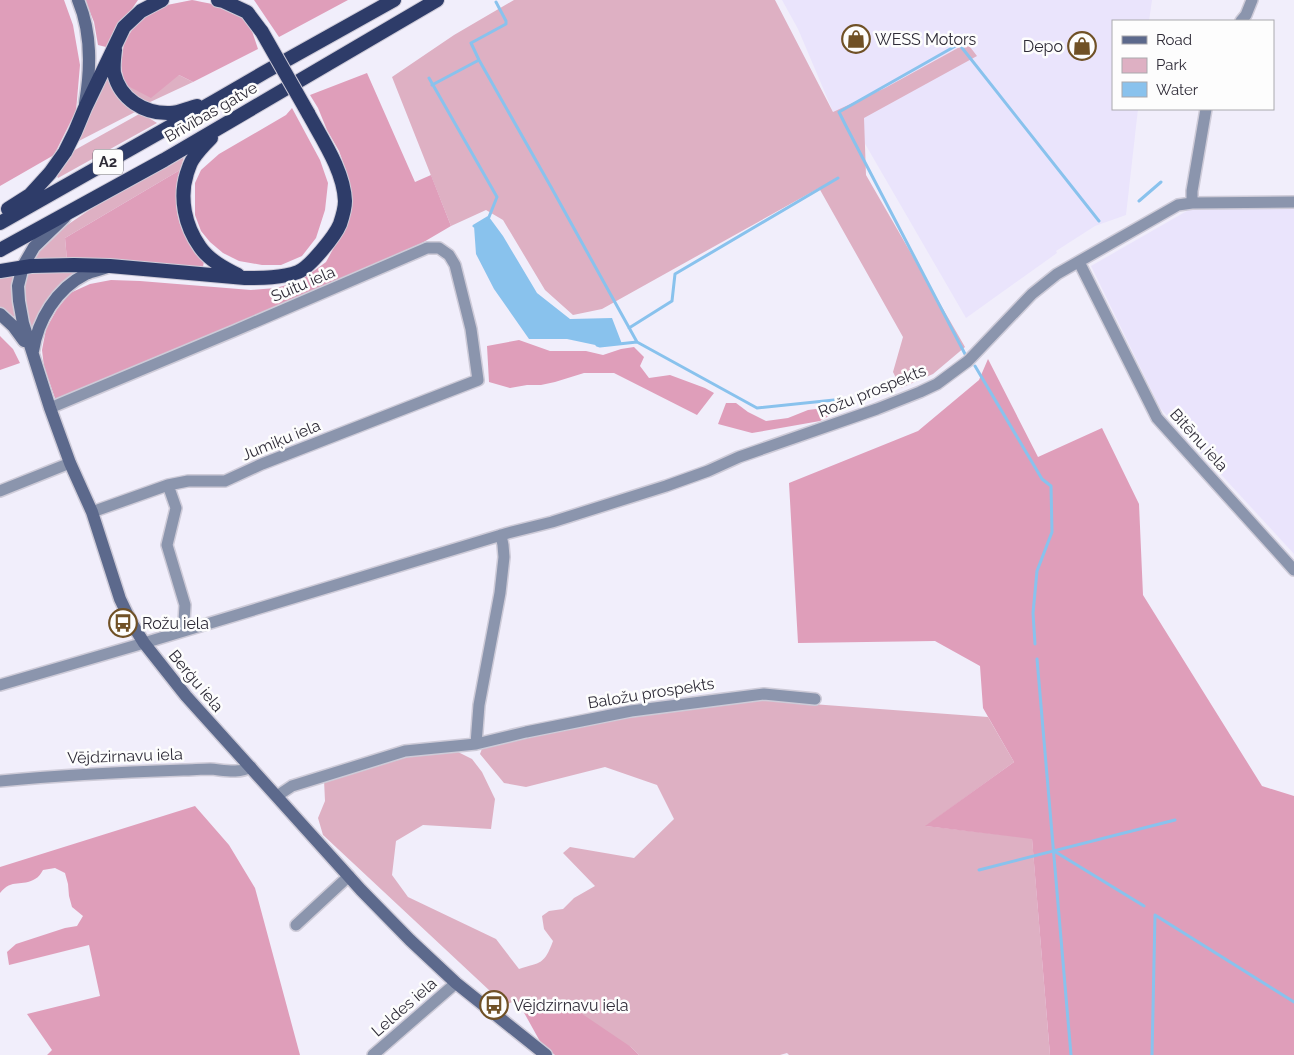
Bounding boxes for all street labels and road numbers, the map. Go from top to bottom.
street label: Brīvības gatve [161,78,261,146]
road number: A2 [93,150,123,174]
street label: Suitu iela [268,262,338,306]
street label: Rožu prospekts [815,361,929,421]
street label: Bitēnu iela [1166,405,1232,475]
street label: Jumiķu iela [239,416,323,464]
street label: Berģu iela [165,646,227,716]
street label: Baložu prospekts [586,674,716,712]
street label: Vējdzirnavu iela [67,744,183,768]
street label: Leldes iela [368,974,440,1040]

